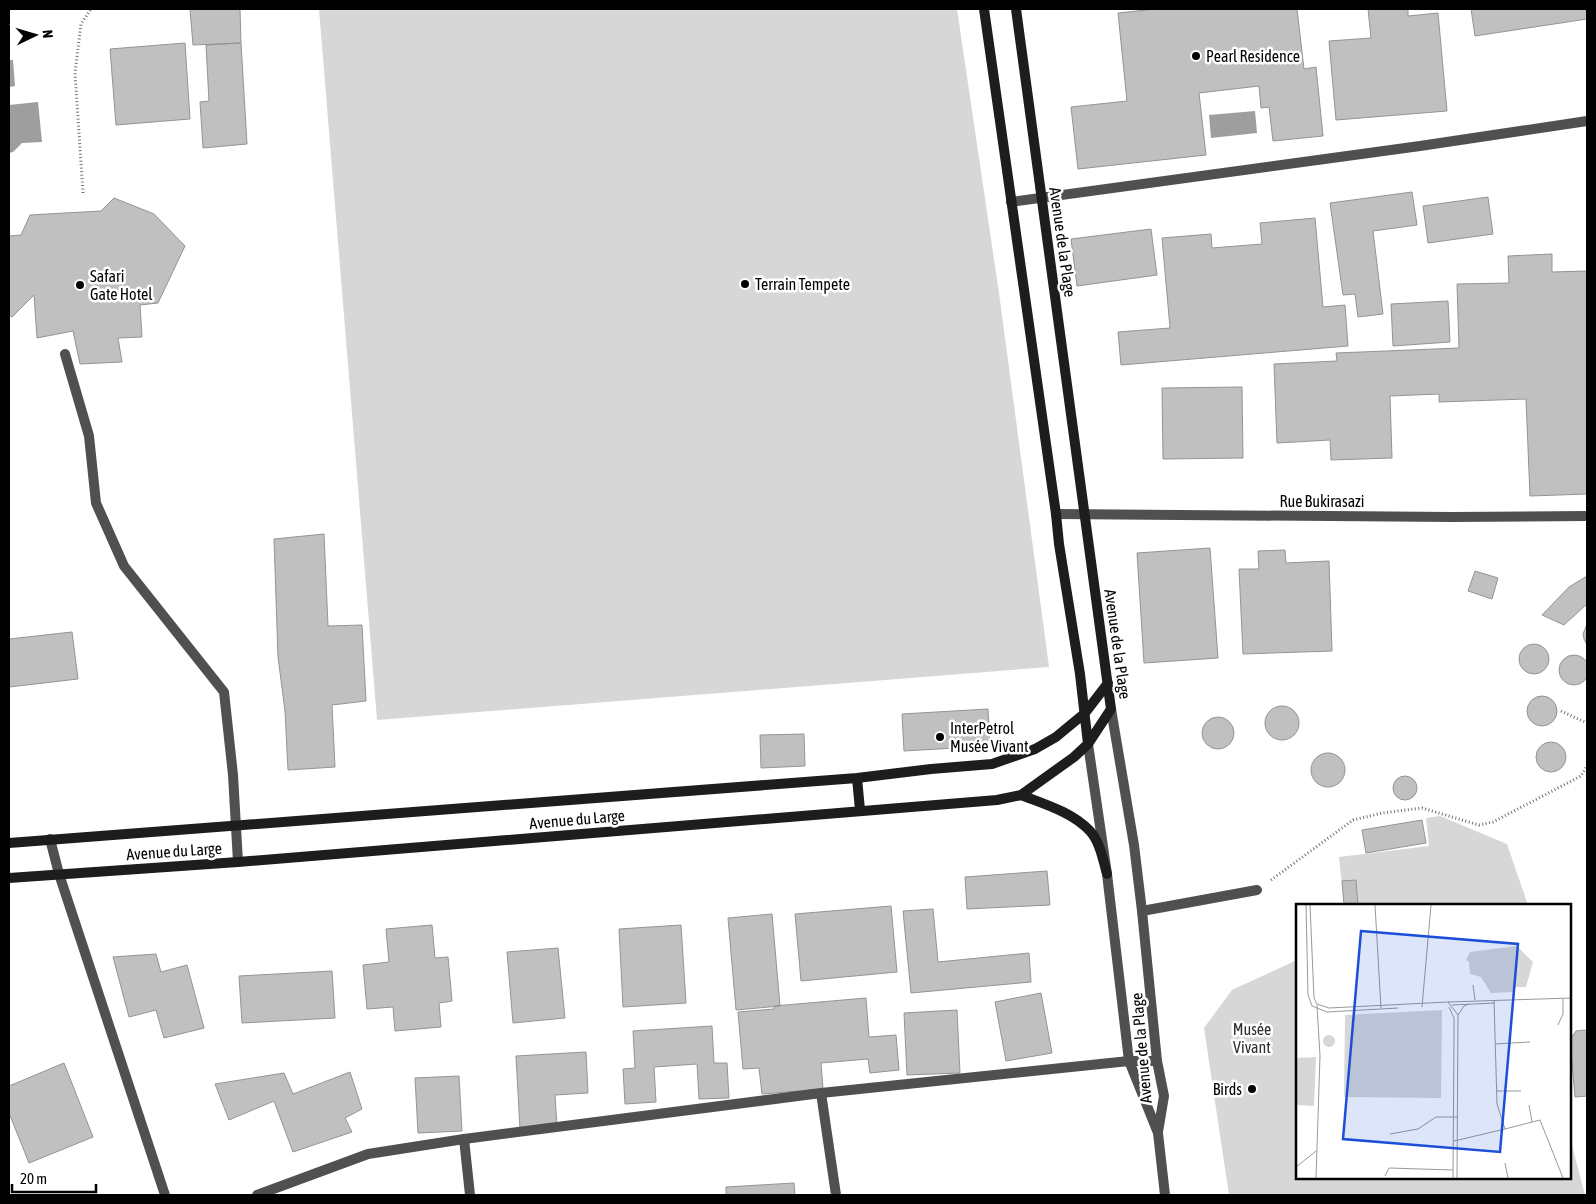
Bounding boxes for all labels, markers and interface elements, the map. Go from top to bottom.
north arrow [10,10,60,60]
text: N [40,29,56,39]
place label: Pearl Residence [1206,47,1300,65]
marker: Pearl Residence [1190,50,1202,62]
street label: Avenue de la Plage [1045,186,1080,298]
place label: Safari Gate Hotel [90,267,153,303]
place label: Terrain Tempete [755,275,850,294]
marker: Terrain Tempete [739,278,751,290]
marker: Safari Gate Hotel [74,279,86,291]
street label: Rue Bukirasazi [1279,492,1365,510]
street label: Avenue de la Plage [1100,588,1135,700]
place label: InterPetrol Musée Vivant [950,719,1029,755]
marker: InterPetrol Musée Vivant [934,731,946,743]
street label: Avenue du Large [529,806,626,833]
street label: Avenue du Large [126,839,222,864]
inset map [1296,904,1571,1179]
street label: Avenue de la Plage [1127,992,1156,1104]
park label: Musée Vivant [1233,1020,1271,1056]
place label: Birds [1213,1080,1242,1098]
marker: Birds [1246,1083,1258,1095]
scale bar [12,1162,96,1194]
text: 20 m [20,1170,47,1187]

